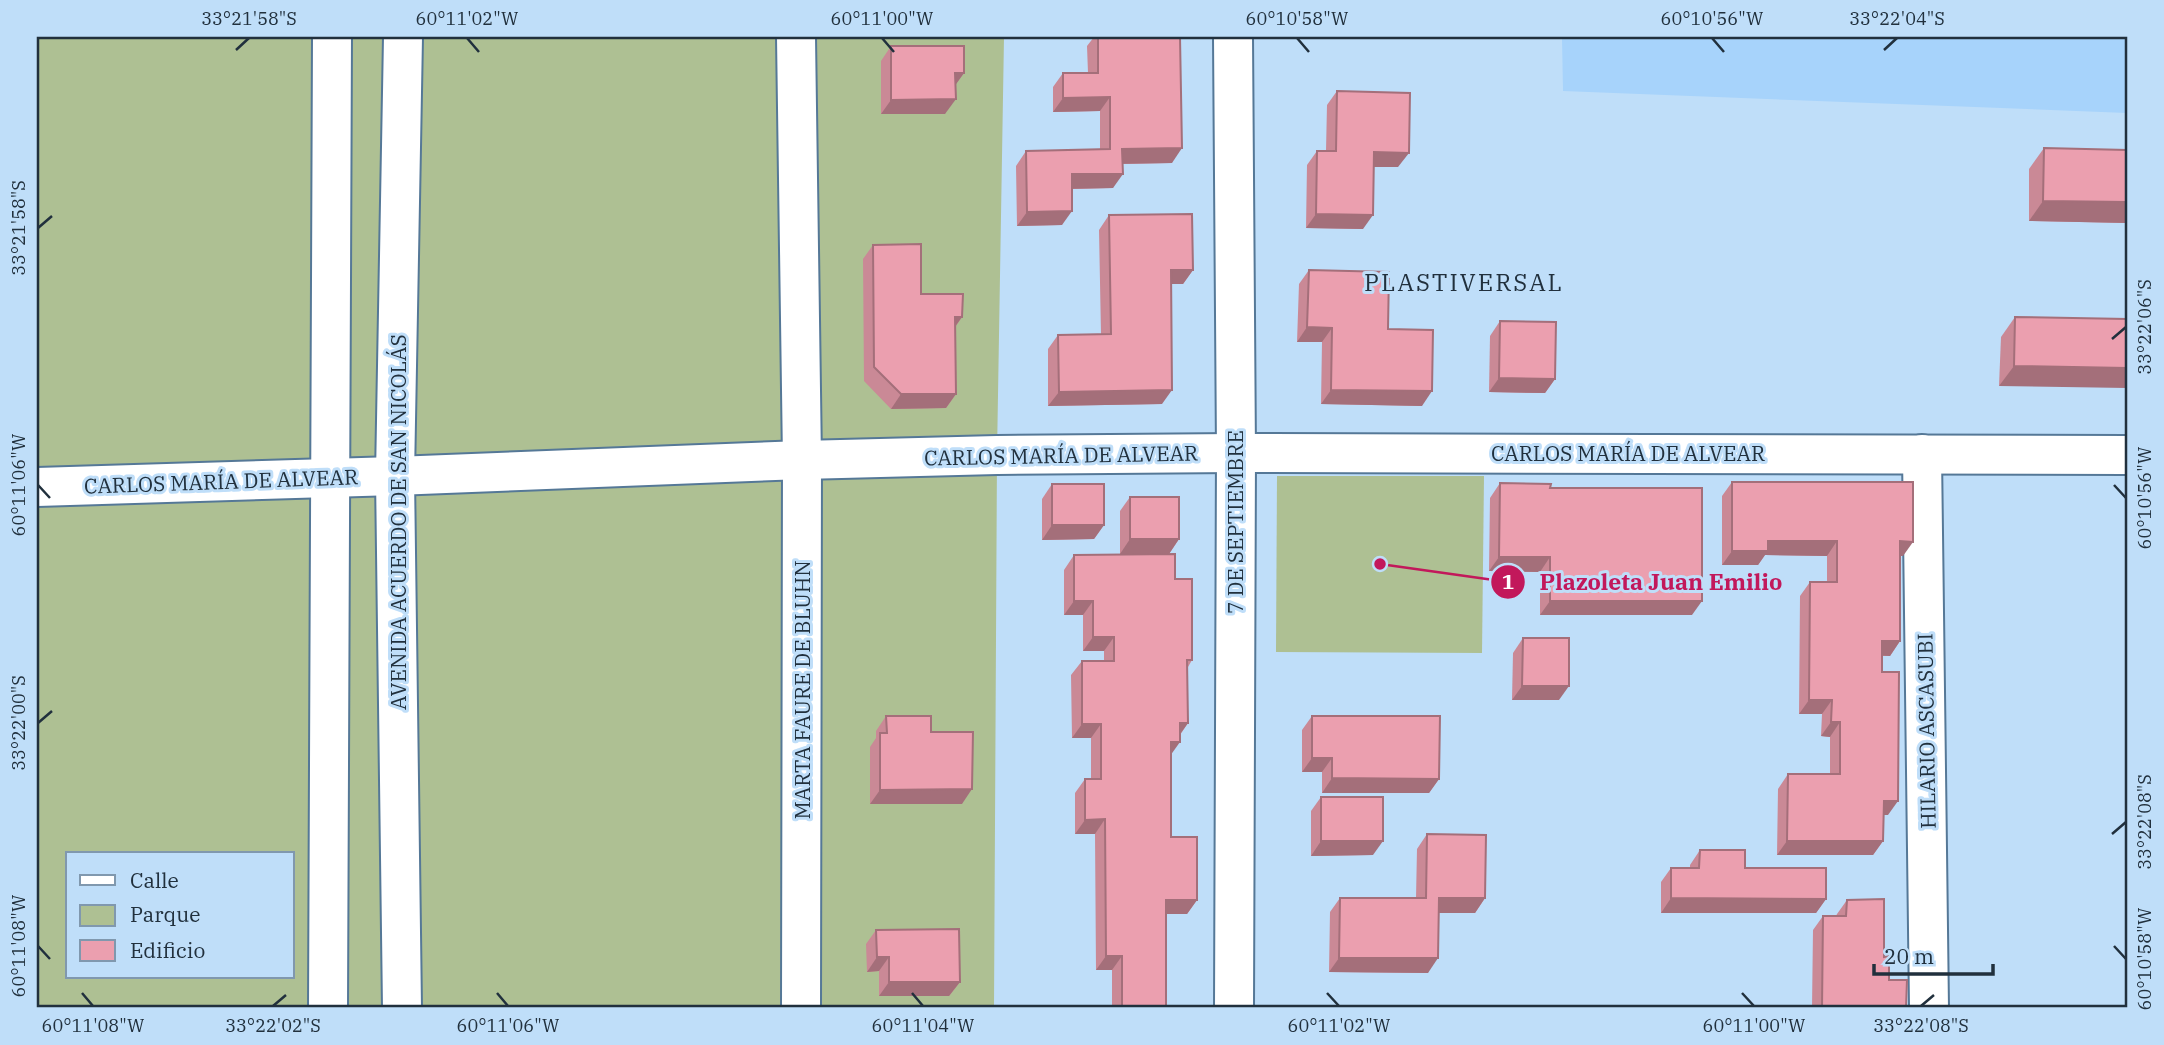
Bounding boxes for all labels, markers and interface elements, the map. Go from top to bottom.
text: 33°21'58"S [201,7,297,30]
text: 60°11'02"W [416,7,519,30]
text: 60°11'00"W [831,7,934,30]
text: 60°10'58"W [1246,7,1349,30]
text: 60°10'56"W [1661,7,1764,30]
text: 33°22'04"S [1849,7,1945,30]
text: 33°21'58"S [7,180,30,276]
district label: PLASTIVERSAL [1364,266,1564,298]
text: 33°22'06"S [2133,279,2156,375]
street label: AVENIDA ACUERDO DE SAN NICOLÁS [384,334,412,710]
street label: 7 DE SEPTIEMBRE [1221,430,1249,614]
text: 60°11'06"W [7,433,30,536]
street label: CARLOS MARÍA DE ALVEAR [924,439,1198,471]
street label: CARLOS MARÍA DE ALVEAR [1491,439,1765,467]
text: 60°10'56"W [2133,446,2156,549]
street label: CARLOS MARÍA DE ALVEAR [84,462,358,500]
street label: MARTA FAURE DE BLUHN [788,560,816,820]
callout: Plazoleta Juan Emilio [1490,560,1796,604]
text: Plazoleta Juan Emilio [1540,566,1782,596]
text: 1 [1502,567,1514,595]
street label: HILARIO ASCASUBI [1910,633,1942,829]
text: 33°22'00"S [7,675,30,771]
text: 33°22'08"S [2133,774,2156,870]
legend [66,852,294,978]
text: Calle [130,866,179,894]
text: 60°11'08"W [7,894,30,997]
text: Parque [130,900,200,928]
text: 60°10'58"W [2133,907,2156,1010]
scale bar [1874,933,1993,977]
text: Edificio [130,936,205,964]
text: 20 m [1884,942,1934,970]
text: 60°11'08"W [42,1014,145,1037]
text: 33°22'02"S [225,1014,321,1037]
text: 60°11'06"W [457,1014,560,1037]
text: 60°11'04"W [872,1014,975,1037]
text: 60°11'02"W [1288,1014,1391,1037]
text: 60°11'00"W [1703,1014,1806,1037]
text: 33°22'08"S [1873,1014,1969,1037]

